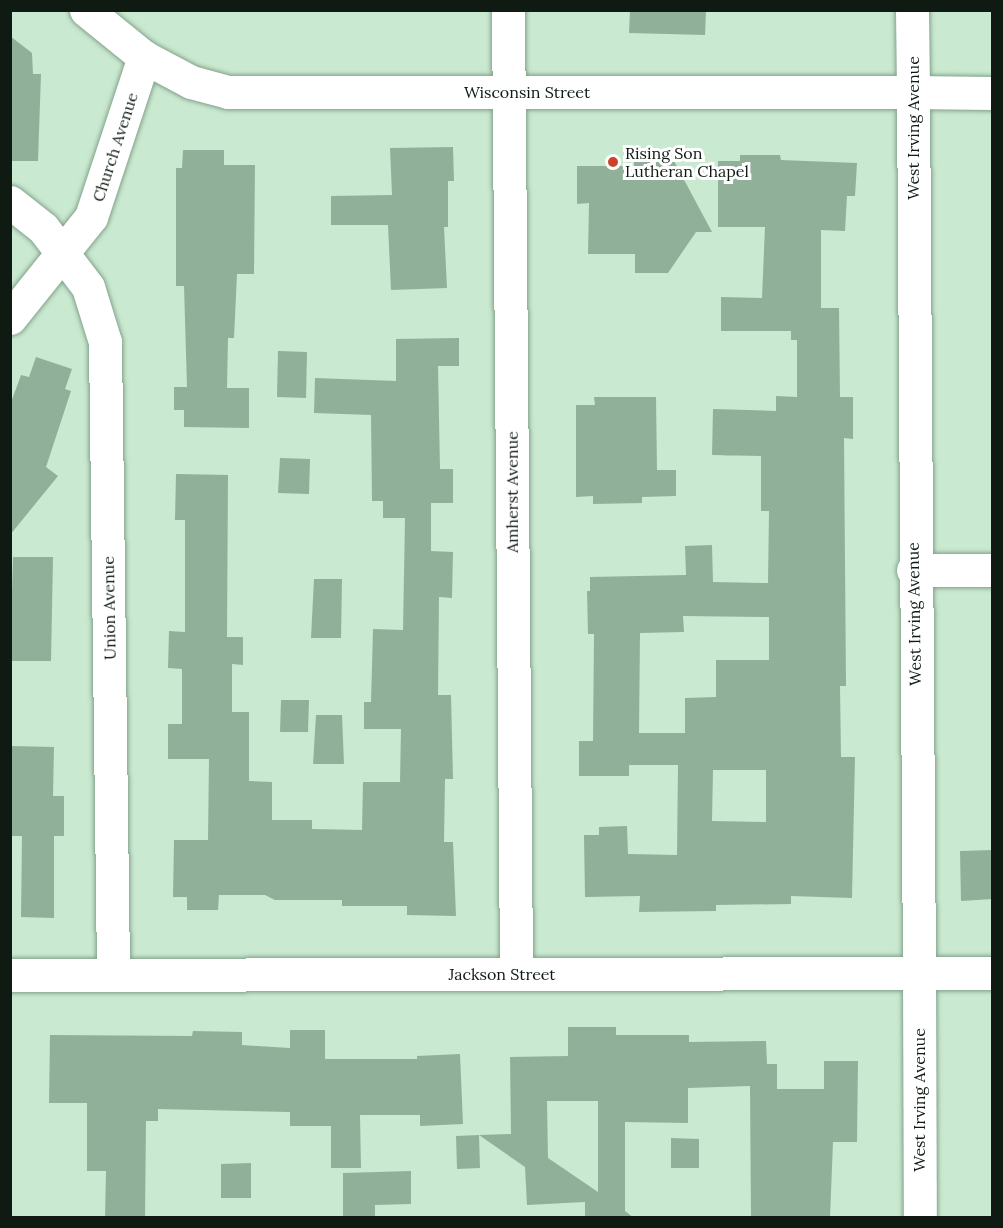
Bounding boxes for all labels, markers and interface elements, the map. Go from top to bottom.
street label: West Irving Avenue [903,56,923,200]
street label: Wisconsin Street [464,82,590,102]
street label: Church Avenue [88,90,142,204]
place label: Rising Son Lutheran Chapel [625,143,749,181]
marker: Rising Son Lutheran Chapel [606,155,620,169]
street label: Amherst Avenue [502,431,522,553]
street label: West Irving Avenue [903,542,925,686]
street label: Union Avenue [98,556,120,660]
street label: Jackson Street [448,964,556,984]
street label: West Irving Avenue [909,1028,929,1172]

